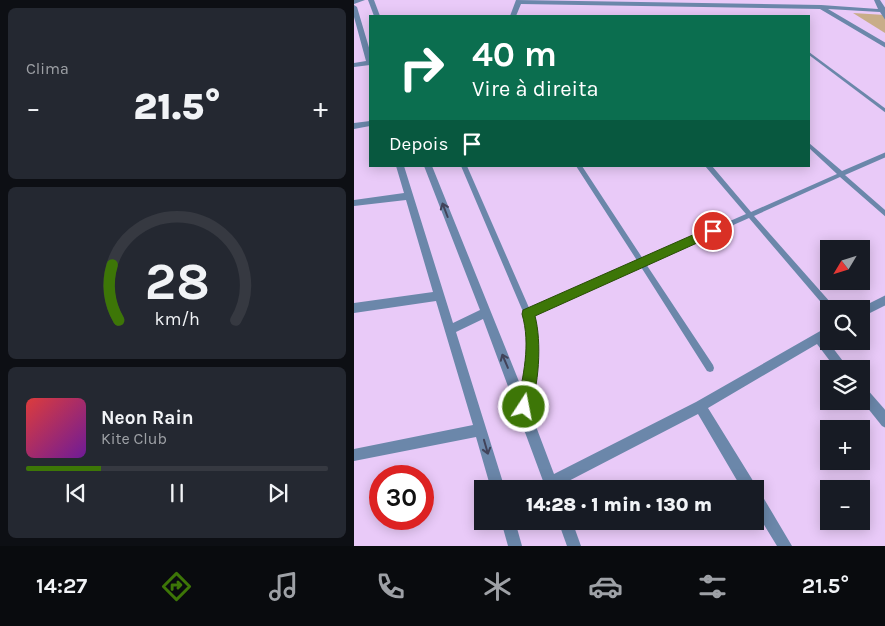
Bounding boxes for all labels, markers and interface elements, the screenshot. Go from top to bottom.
text: 40 m [472,34,557,75]
icon: right [389,35,454,100]
text: Clima [26,59,69,78]
text: Vire à direita [472,76,599,102]
text: 21.5° [133,84,221,129]
text: − [26,91,41,124]
text: + [313,91,328,124]
icon: arrive [458,130,486,158]
text: Depois [389,133,448,155]
one-way arrow [440,203,449,218]
pin [692,210,734,252]
icon: arrive [699,217,727,245]
north arrow [820,240,870,290]
map controls [820,240,870,530]
text: 28 [144,251,210,312]
button: search [820,300,870,350]
text: km/h [154,309,200,330]
one-way arrow [500,354,509,369]
button: layers [820,360,870,410]
position arrow [497,380,549,432]
text: Neon Rain [101,407,194,429]
button: + [820,420,870,470]
text: Kite Club [101,429,167,448]
one-way arrow [481,439,491,455]
speed limit sign: 30 [369,465,434,530]
icon: previous [62,479,90,507]
icon: pause [163,479,191,507]
icon: next [264,479,292,507]
button: − [820,480,870,530]
text: 14:28 · 1 min · 130 m [526,494,712,516]
icon: directions [159,569,194,604]
icon: music [266,569,301,604]
icon: phone [373,569,408,604]
icon: climate [480,569,515,604]
icon: car [588,569,623,604]
icon: filters [695,569,730,604]
text: 14:27 [36,573,87,599]
text: 21.5° [802,573,849,599]

